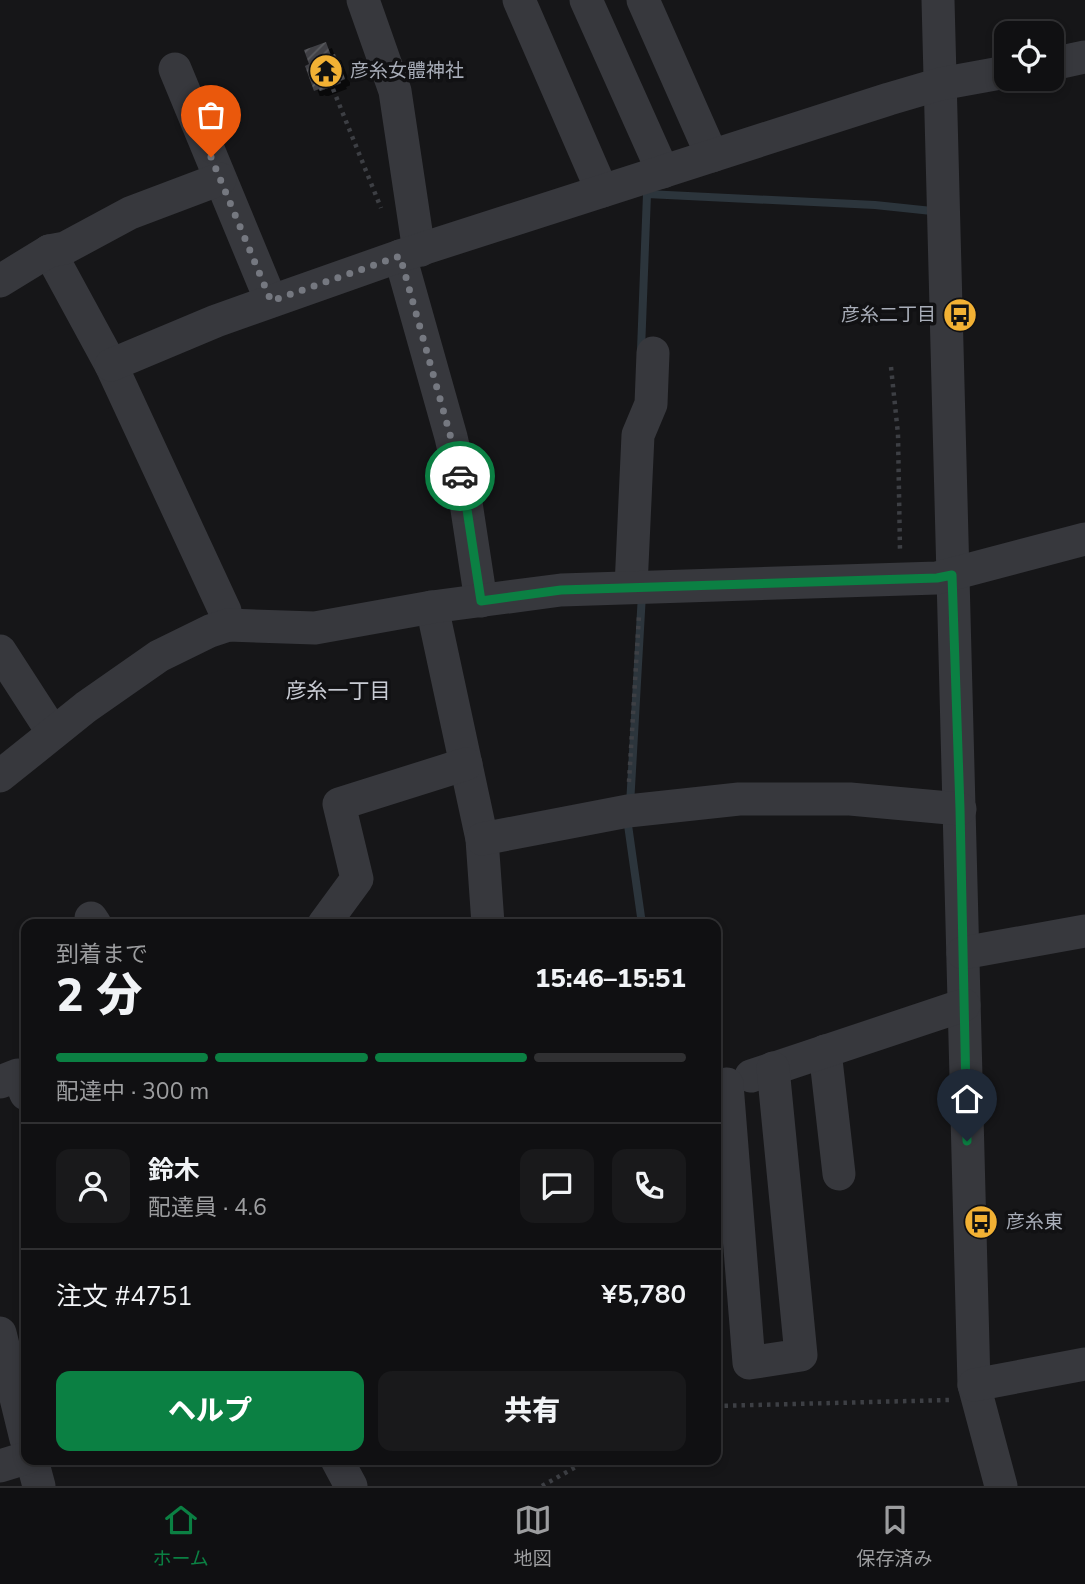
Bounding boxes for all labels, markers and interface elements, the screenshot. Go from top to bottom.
map controls [994,21,1064,91]
button: locate [994,21,1064,91]
temple icon: 彦糸女體神社 [307,52,345,90]
place label: 彦糸女體神社 [350,58,464,84]
pin [181,85,241,157]
icon: bag [192,96,230,134]
bus stop icon: 彦糸二丁目 [941,296,979,334]
place label: 彦糸二丁目 [841,302,936,328]
courier [425,441,495,511]
icon: car [441,457,479,495]
district label: 彦糸一丁目 [286,677,391,705]
text: 到着まで [56,939,148,970]
text: 15:46–15:51 [535,961,686,996]
text: 2 分 [56,964,142,1027]
pin [937,1069,997,1141]
text: 配達中 · 300 m [56,1076,209,1107]
icon: home [948,1080,986,1118]
button: person [56,1149,130,1223]
button: chat [520,1149,594,1223]
button: phone [612,1149,686,1223]
text: 鈴木 [148,1153,200,1188]
text: 配達員 · 4.6 [148,1192,267,1223]
bus stop icon: 彦糸東 [962,1203,1000,1241]
place label: 彦糸東 [1006,1209,1063,1235]
text: ¥5,780 [602,1277,686,1312]
text: 注文 #4751 [56,1279,193,1314]
button: ヘルプ [56,1371,364,1451]
button: 共有 [378,1371,686,1451]
tab: ホーム [152,1501,209,1572]
tab: 地図 [514,1501,552,1572]
tab: 保存済み [857,1501,933,1572]

